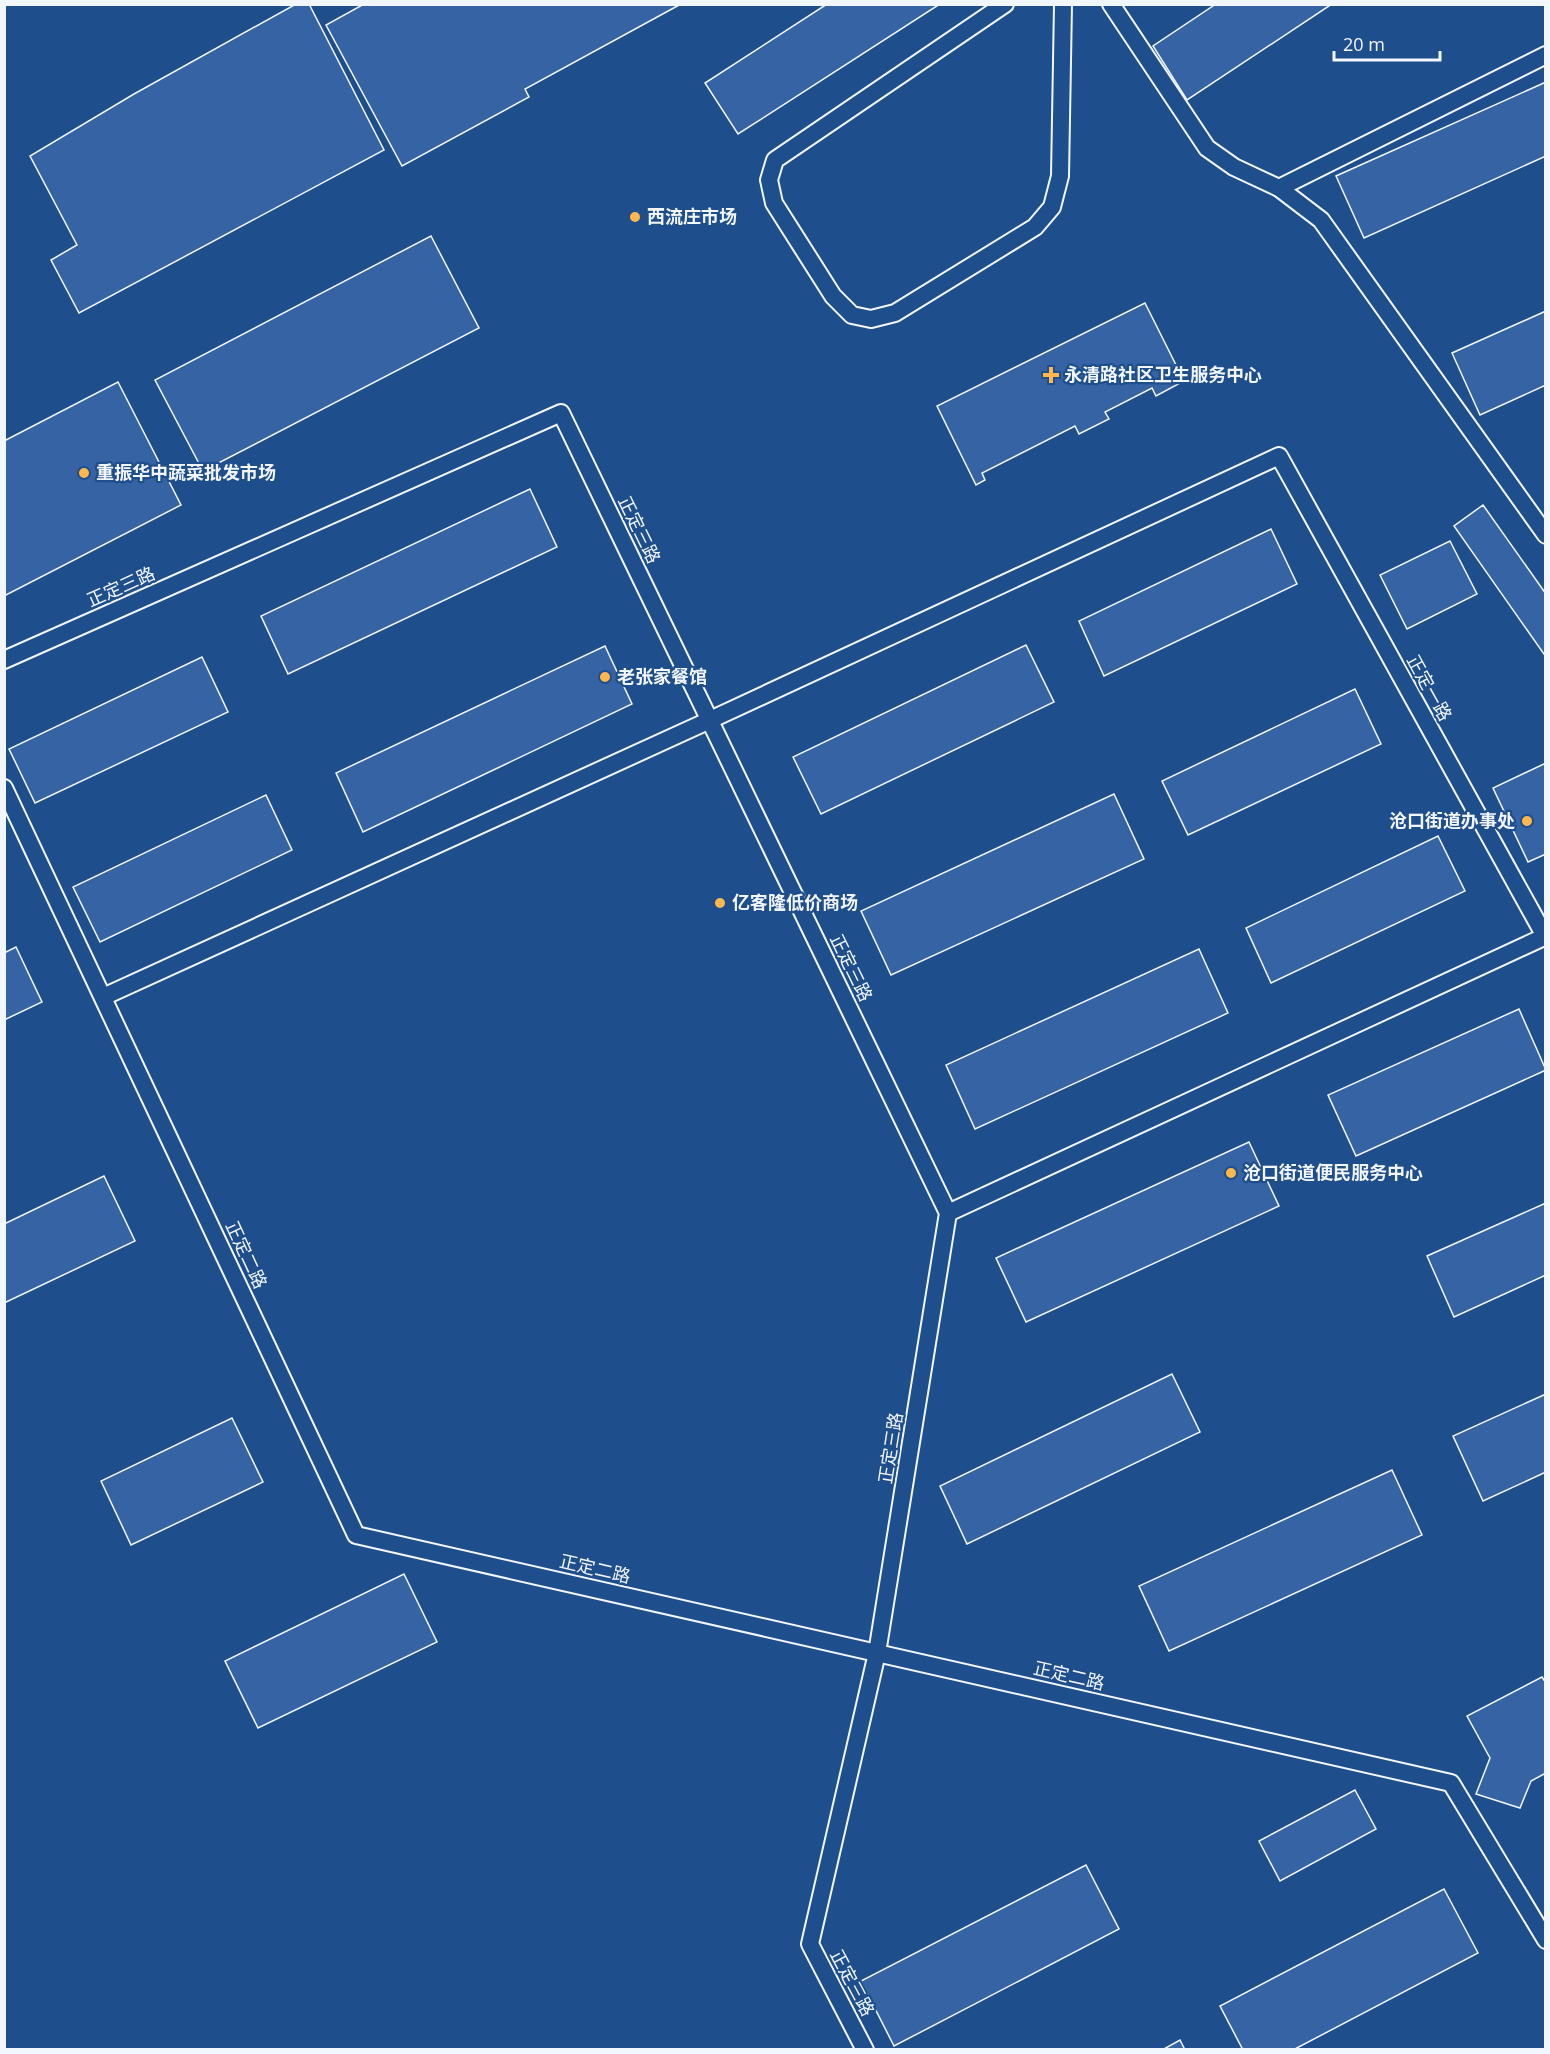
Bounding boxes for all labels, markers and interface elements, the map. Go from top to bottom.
scale bar [1334,24,1440,62]
text: 20 m [1343,32,1385,56]
place label: 西流庄市场 [647,204,737,228]
marker: 西流庄市场 [628,210,642,224]
place label: 永清路社区卫生服务中心 [1064,362,1262,386]
marker: 永清路社区卫生服务中心 [1042,366,1060,384]
place label: 重振华中蔬菜批发市场 [96,460,276,484]
marker: 重振华中蔬菜批发市场 [77,466,91,480]
street label: 正定三路 [613,492,666,567]
street label: 正定三路 [83,560,158,612]
street label: 正定一路 [1402,650,1458,725]
place label: 老张家餐馆 [617,664,707,688]
marker: 老张家餐馆 [598,670,612,684]
place label: 沧口街道办事处 [1389,808,1515,832]
marker: 沧口街道办事处 [1520,814,1534,828]
place label: 亿客隆低价商场 [732,890,858,914]
marker: 亿客隆低价商场 [713,896,727,910]
street label: 正定三路 [825,930,878,1005]
place label: 沧口街道便民服务中心 [1243,1160,1423,1184]
marker: 沧口街道便民服务中心 [1224,1166,1238,1180]
street label: 正定二路 [221,1217,273,1292]
street label: 正定三路 [873,1410,907,1485]
street label: 正定二路 [557,1548,633,1588]
street label: 正定二路 [1031,1655,1107,1695]
street label: 正定三路 [825,1945,880,2020]

